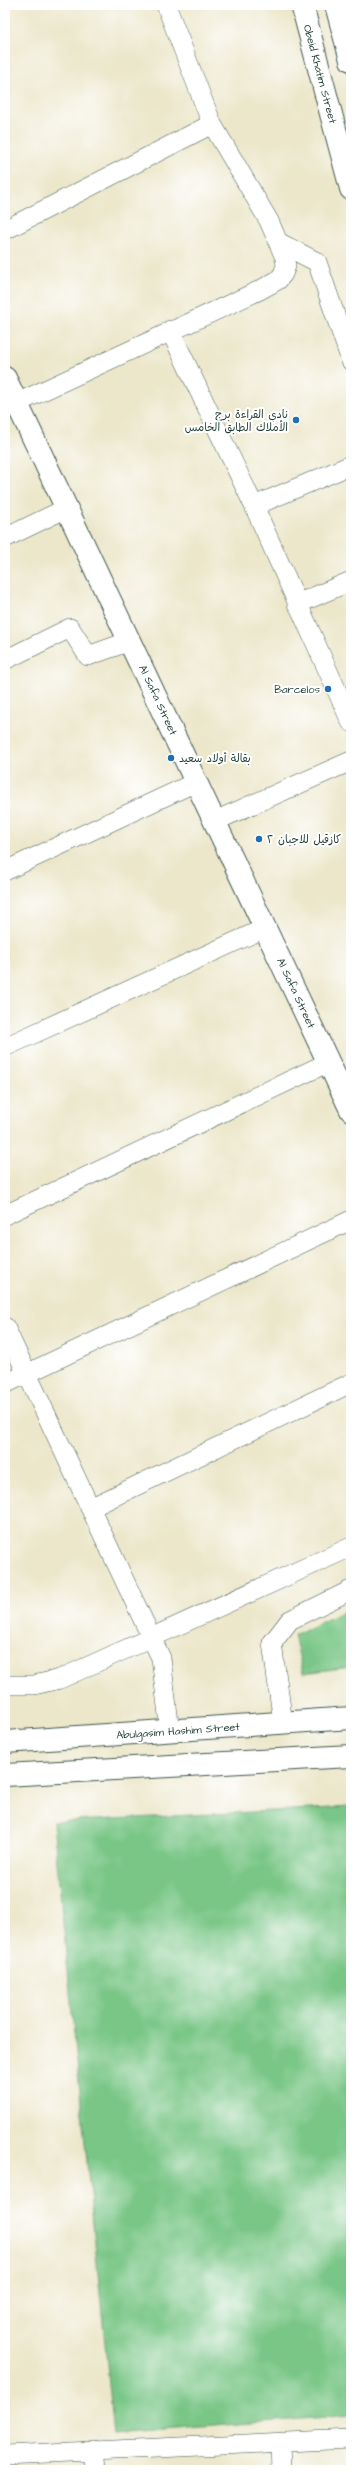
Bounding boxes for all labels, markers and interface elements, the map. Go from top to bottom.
street label: Obeid Khatim Street [300,23,341,126]
place label: نادي القراءة برج الأملاك الطابق الخامس [185,407,288,435]
marker: نادي القراءة برج الأملاك الطابق الخامس [291,415,301,425]
street label: Al Safa Street [135,662,181,738]
place label: Barcelos [274,682,320,697]
marker: Barcelos [323,684,333,694]
place label: بقالة أولاد سعيد [179,751,251,766]
marker: بقالة أولاد سعيد [166,753,176,763]
place label: كازقيل للاجبان ٢ [267,832,341,847]
marker: كازقيل للاجبان ٢ [254,834,264,844]
street label: Al Safa Street [273,955,319,1031]
street label: Abulgasim Hashim Street [116,1719,241,1744]

